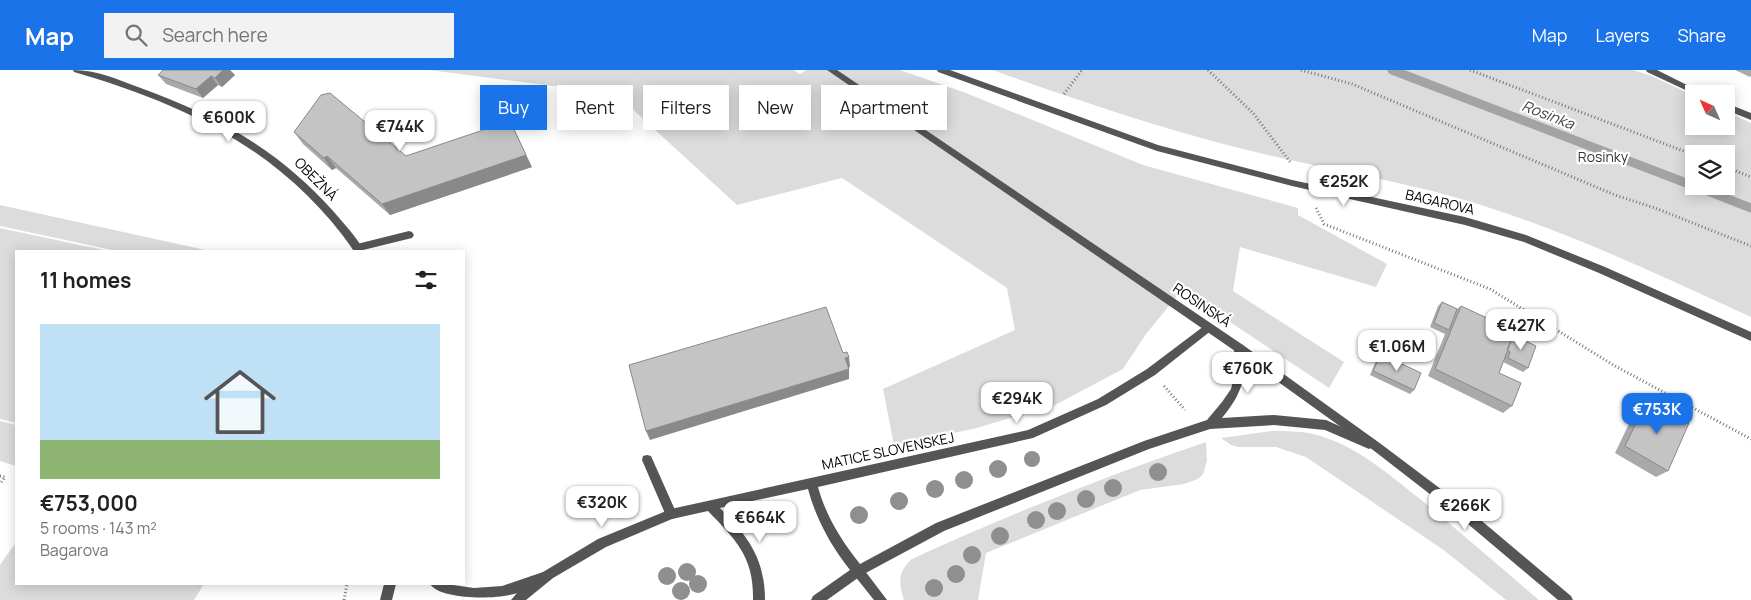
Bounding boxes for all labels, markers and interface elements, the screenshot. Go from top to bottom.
search box [104,13,454,58]
text: Map [25,19,74,52]
icon: search [122,21,150,49]
text: Search here [162,22,268,48]
text: Map [1532,23,1567,47]
text: Layers [1595,23,1649,47]
text: Share [1677,23,1726,47]
chip: Buy [480,85,547,130]
chip: Rent [557,85,633,130]
chip: Filters [643,85,729,130]
chip: New [739,85,811,130]
chip: Apartment [821,85,947,130]
north arrow [1685,85,1735,135]
map controls [1685,85,1735,195]
water label: Rosinka [1519,95,1578,134]
pin: €600K [194,100,264,143]
text: €600K [203,106,255,128]
pin: €744K [365,109,435,152]
text: €744K [376,115,424,137]
button: layers [1685,145,1735,195]
park label: Rosinky [1578,147,1629,166]
street label: OBEŽNÁ [291,153,342,204]
pin: €252K [1309,164,1379,207]
text: €252K [1319,170,1369,192]
street label: BAGAROVA [1404,184,1477,219]
text: 11 homes [40,266,131,294]
icon: filters [412,266,440,294]
street label: ROSINSKÁ [1170,278,1235,331]
pin: €427K [1486,308,1556,351]
text: €427K [1497,314,1545,336]
pin: €1.06M [1356,330,1438,372]
text: €1.06M [1369,335,1425,357]
pin: €760K [1213,352,1283,394]
icon: home [195,357,285,447]
text: €760K [1223,357,1273,379]
pin: €294K [982,382,1052,424]
text: €294K [992,387,1042,409]
pin: €753K [1622,392,1692,435]
text: €753K [1633,398,1681,420]
street label: MATICE SLOVENSKEJ [820,427,956,474]
pin: €320K [567,486,637,528]
pin: €266K [1430,488,1500,531]
text: €753,000 [40,489,138,517]
text: €320K [577,491,627,513]
text: €266K [1440,494,1490,516]
pin: €664K [725,500,795,543]
text: €664K [735,506,785,528]
text: 5 rooms · 143 m² [40,517,157,539]
text: Bagarova [40,539,108,561]

